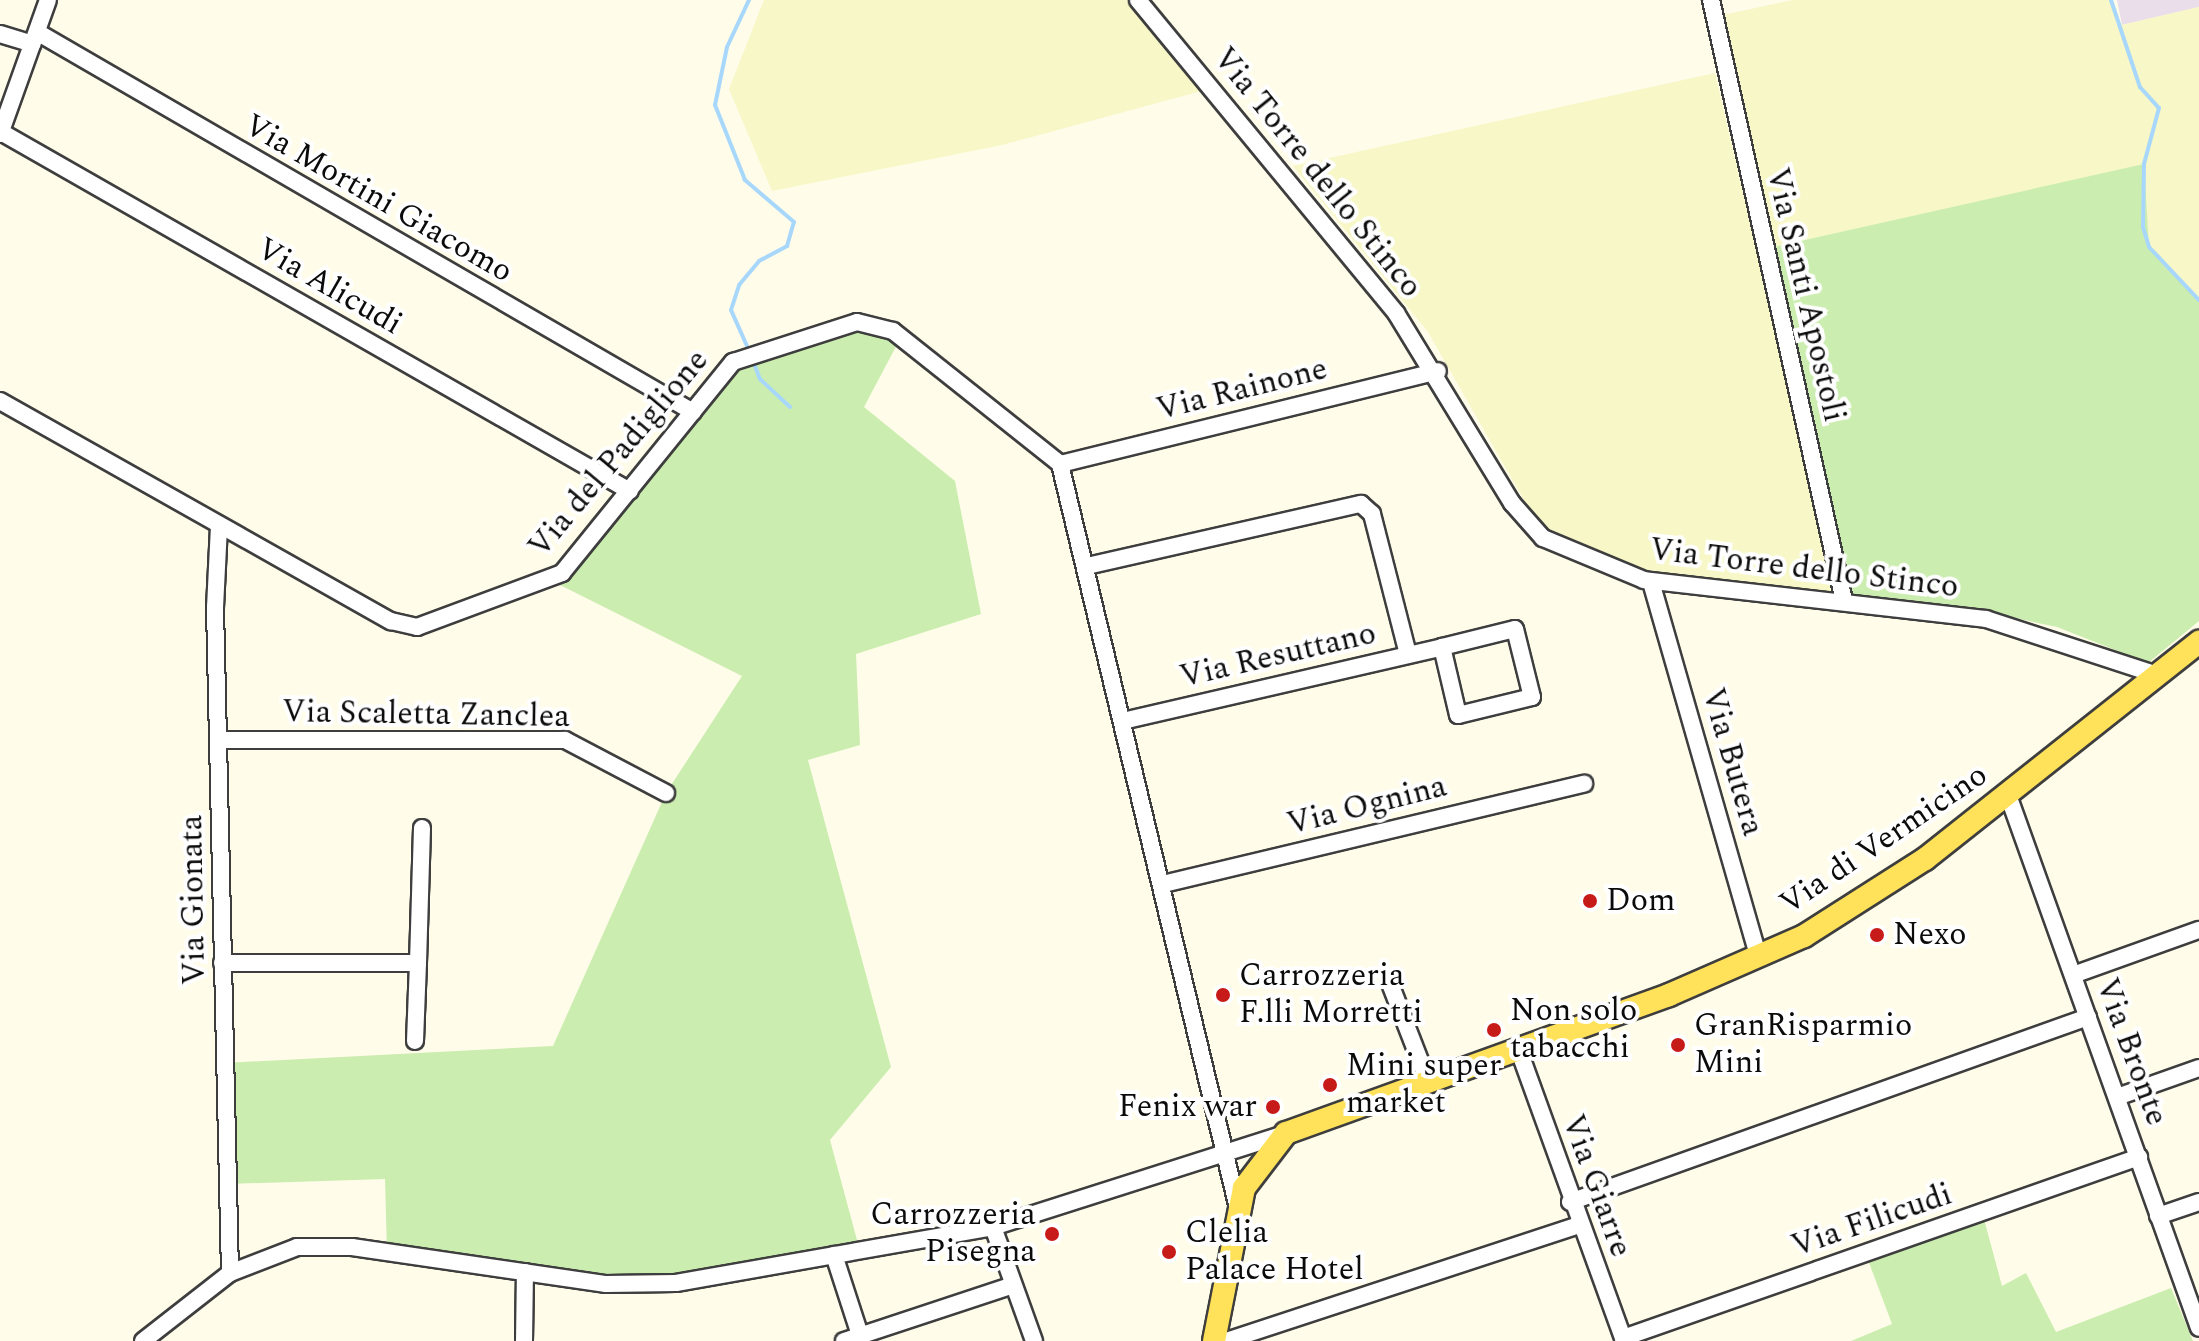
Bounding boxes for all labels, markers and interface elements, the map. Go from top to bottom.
street label: Via Torre dello Stinco [1204,40,1430,306]
street label: Via Mortini Giacomo [237,107,519,291]
street label: Via Santi Apostoli [1757,164,1853,426]
street label: Via Alicudi [249,230,409,344]
street label: Via del Padiglione [521,342,717,566]
street label: Via Rainone [1153,350,1331,430]
street label: Via Torre dello Stinco [1647,531,1961,607]
street label: Via Resuttano [1176,615,1380,697]
street label: Via Butera [1693,684,1771,840]
street label: Via Scaletta Zanclea [282,693,570,737]
street label: Via di Vermicino [1773,756,1995,924]
street label: Via Ognina [1283,768,1451,844]
street label: Via Gionata [173,815,215,985]
place label: Dom [1606,882,1676,920]
marker: Dom [1581,892,1599,910]
place label: Nexo [1893,916,1967,954]
marker: Nexo [1868,926,1886,944]
place label: Carrozzeria F.lli Morretti [1239,958,1423,1033]
street label: Via Bronte [2087,973,2175,1131]
marker: Carrozzeria F.lli Morretti [1214,986,1232,1004]
place label: Non solo tabacchi [1510,993,1637,1068]
place label: GranRisparmio Mini [1694,1008,1912,1083]
marker: Non solo tabacchi [1485,1021,1503,1039]
marker: GranRisparmio Mini [1669,1036,1687,1054]
place label: Mini super market [1346,1048,1501,1123]
marker: Mini super market [1321,1076,1339,1094]
place label: Fenix war [1118,1088,1257,1126]
marker: Fenix war [1264,1098,1282,1116]
street label: Via Giarre [1553,1110,1639,1262]
street label: Via Filicudi [1787,1176,1957,1266]
place label: Carrozzeria Pisegna [870,1197,1036,1272]
place label: Clelia Palace Hotel [1185,1215,1364,1290]
marker: Carrozzeria Pisegna [1043,1225,1061,1243]
marker: Clelia Palace Hotel [1160,1243,1178,1261]

